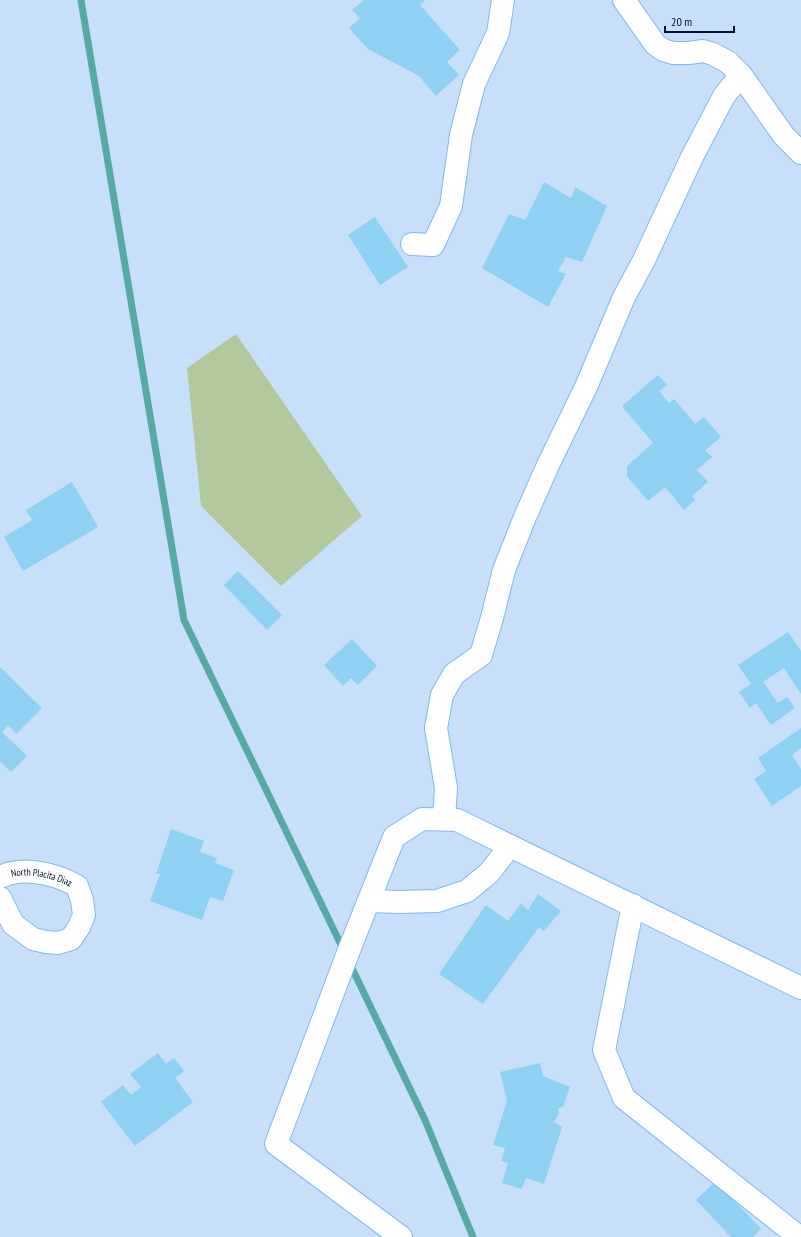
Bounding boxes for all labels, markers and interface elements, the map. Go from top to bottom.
scale bar [665,8,734,34]
text: 20 m [671,14,692,29]
street label: North Placita Diaz [10,865,75,890]

